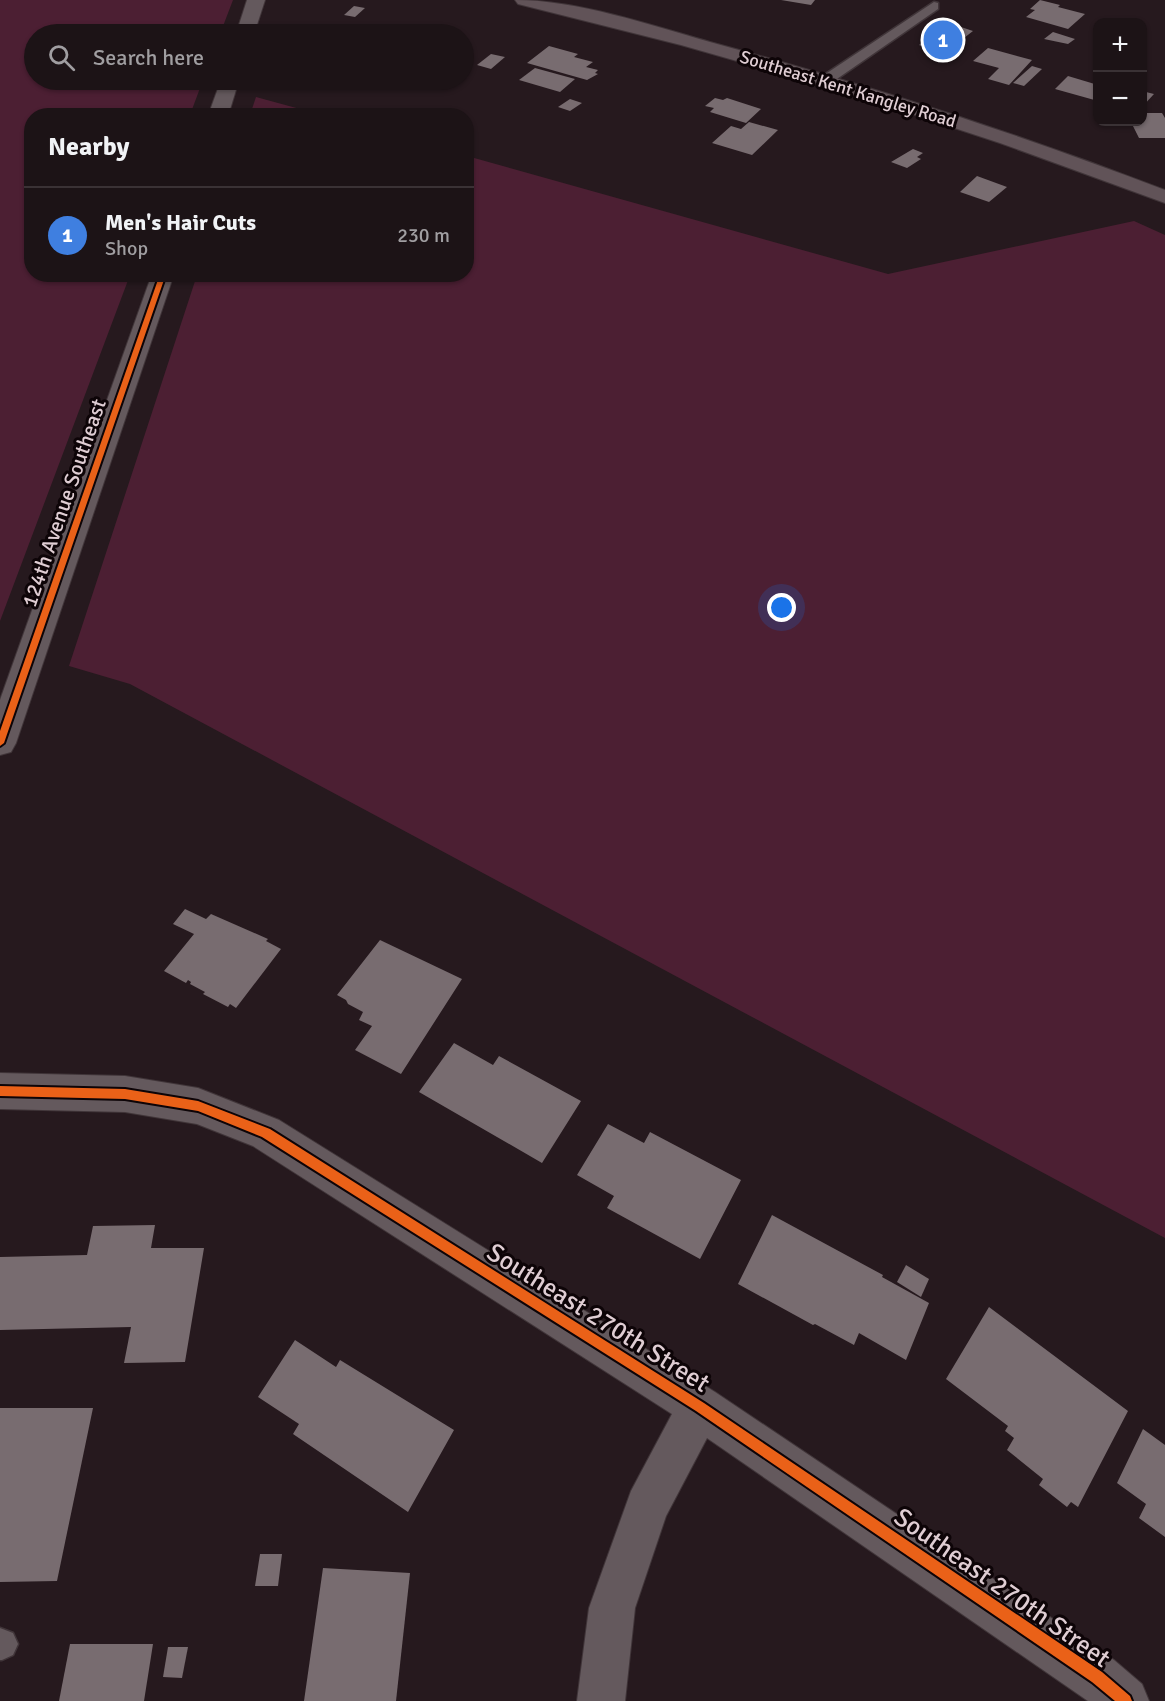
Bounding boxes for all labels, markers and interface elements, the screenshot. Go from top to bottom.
pin: 1 [924,18,962,63]
map controls [1093,18,1147,126]
button: + [1093,18,1147,72]
search box [24,24,474,90]
icon: search [45,41,78,74]
text: Search here [93,44,204,71]
street label: Southeast Kent Kangley Road [737,46,959,132]
button: − [1093,72,1147,126]
text: Nearby [48,131,129,163]
text: Men's Hair Cuts [105,209,256,236]
text: 1 [62,223,73,248]
text: 230 m [397,223,450,248]
text: Shop [105,236,148,261]
street label: 124th Avenue Southeast [16,396,112,610]
your location [767,593,796,622]
street label: Southeast 270th Street [481,1236,715,1400]
street label: Southeast 270th Street [888,1501,1116,1675]

